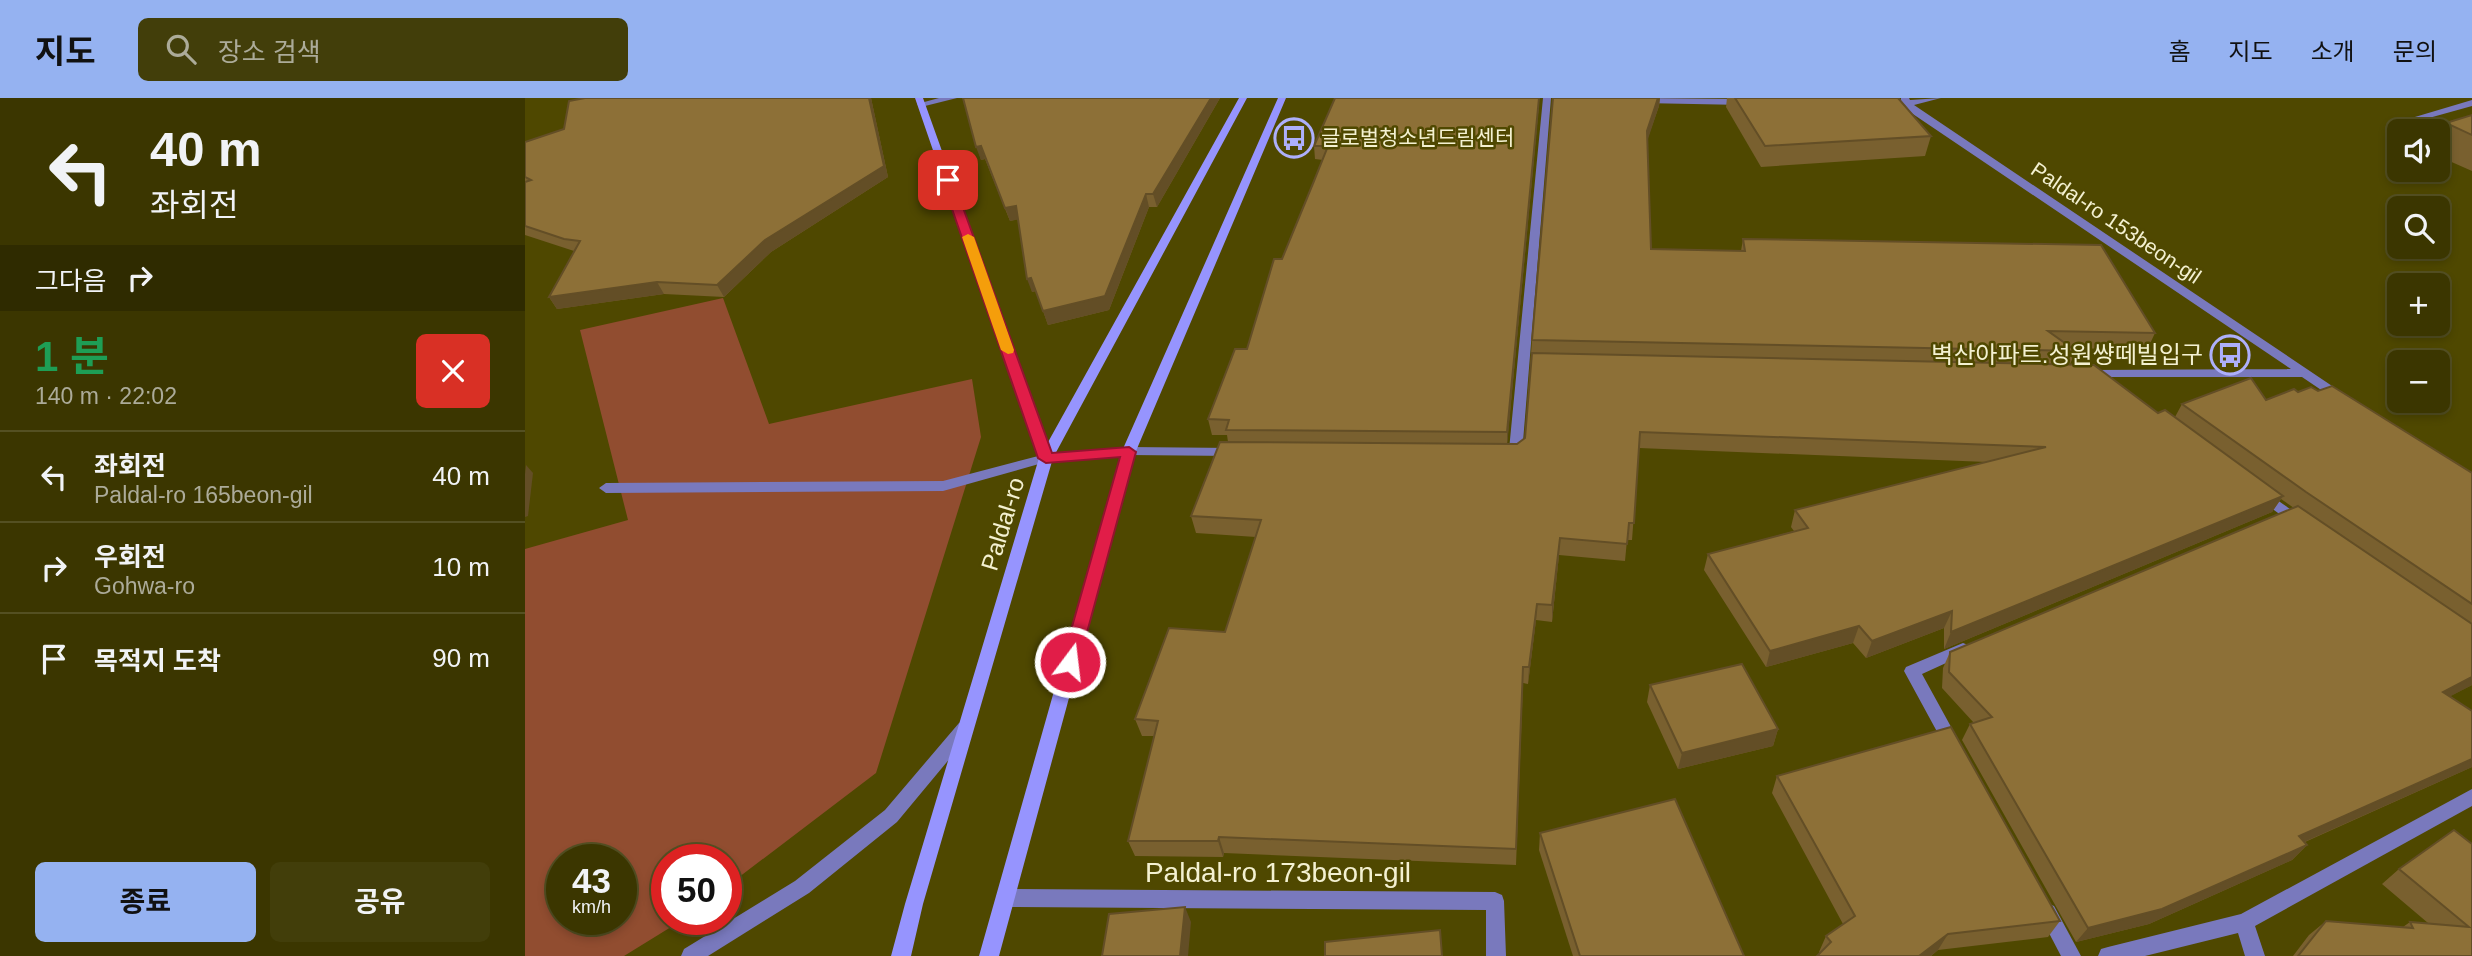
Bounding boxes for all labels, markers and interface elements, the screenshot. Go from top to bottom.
search box [138,18,628,81]
icon: search [162,30,200,68]
text: 지도 [35,33,96,70]
text: 장소 검색 [218,37,321,67]
text: 홈 [2168,38,2190,65]
text: 지도 [2228,38,2273,65]
text: 소개 [2311,38,2355,65]
text: 문의 [2393,38,2437,65]
bus stop icon: 글로벌청소년드림센터 [1273,117,1315,159]
map controls [2387,119,2450,413]
button: sound [2387,119,2450,182]
text: 40 m [150,122,262,176]
icon: left [35,126,126,217]
place label: 글로벌청소년드림센터 [1321,126,1514,149]
pin [918,150,978,210]
street label: Paldal-ro 153beon-gil [2027,157,2205,288]
icon: arrive [929,161,967,199]
text: 좌회전 [150,187,238,223]
button: search [2387,196,2450,259]
icon: right [121,259,159,297]
text: 그다음 [35,266,107,296]
button: + [2387,273,2450,336]
text: 1 분 [35,333,109,380]
button: close [416,334,490,408]
bus stop icon: 벽산아파트.성원썅떼빌입구 [2209,334,2251,376]
place label: 벽산아파트.성원썅떼빌입구 [1931,341,2203,368]
button: − [2387,350,2450,413]
text: 140 m · 22:02 [35,383,177,409]
text: 좌회전 [94,451,166,481]
icon: left [35,458,73,496]
text: 40 m [432,461,490,491]
street label: Paldal-ro [976,474,1029,574]
text: Paldal-ro 165beon-gil [94,482,313,508]
text: 우회전 [94,542,166,572]
icon: right [35,549,73,587]
text: 10 m [432,552,490,582]
text: Gohwa-ro [94,573,195,599]
position arrow [1033,625,1107,699]
icon: arrive [35,640,73,678]
text: 90 m [432,643,490,673]
text: 목적지 도착 [94,646,221,676]
speed limit sign: 50 [651,844,742,935]
street label: Paldal-ro 173beon-gil [1145,857,1411,888]
text: 43 [572,861,611,900]
button: 종료 [35,862,256,942]
button: 공유 [270,862,490,942]
text: km/h [572,897,611,917]

